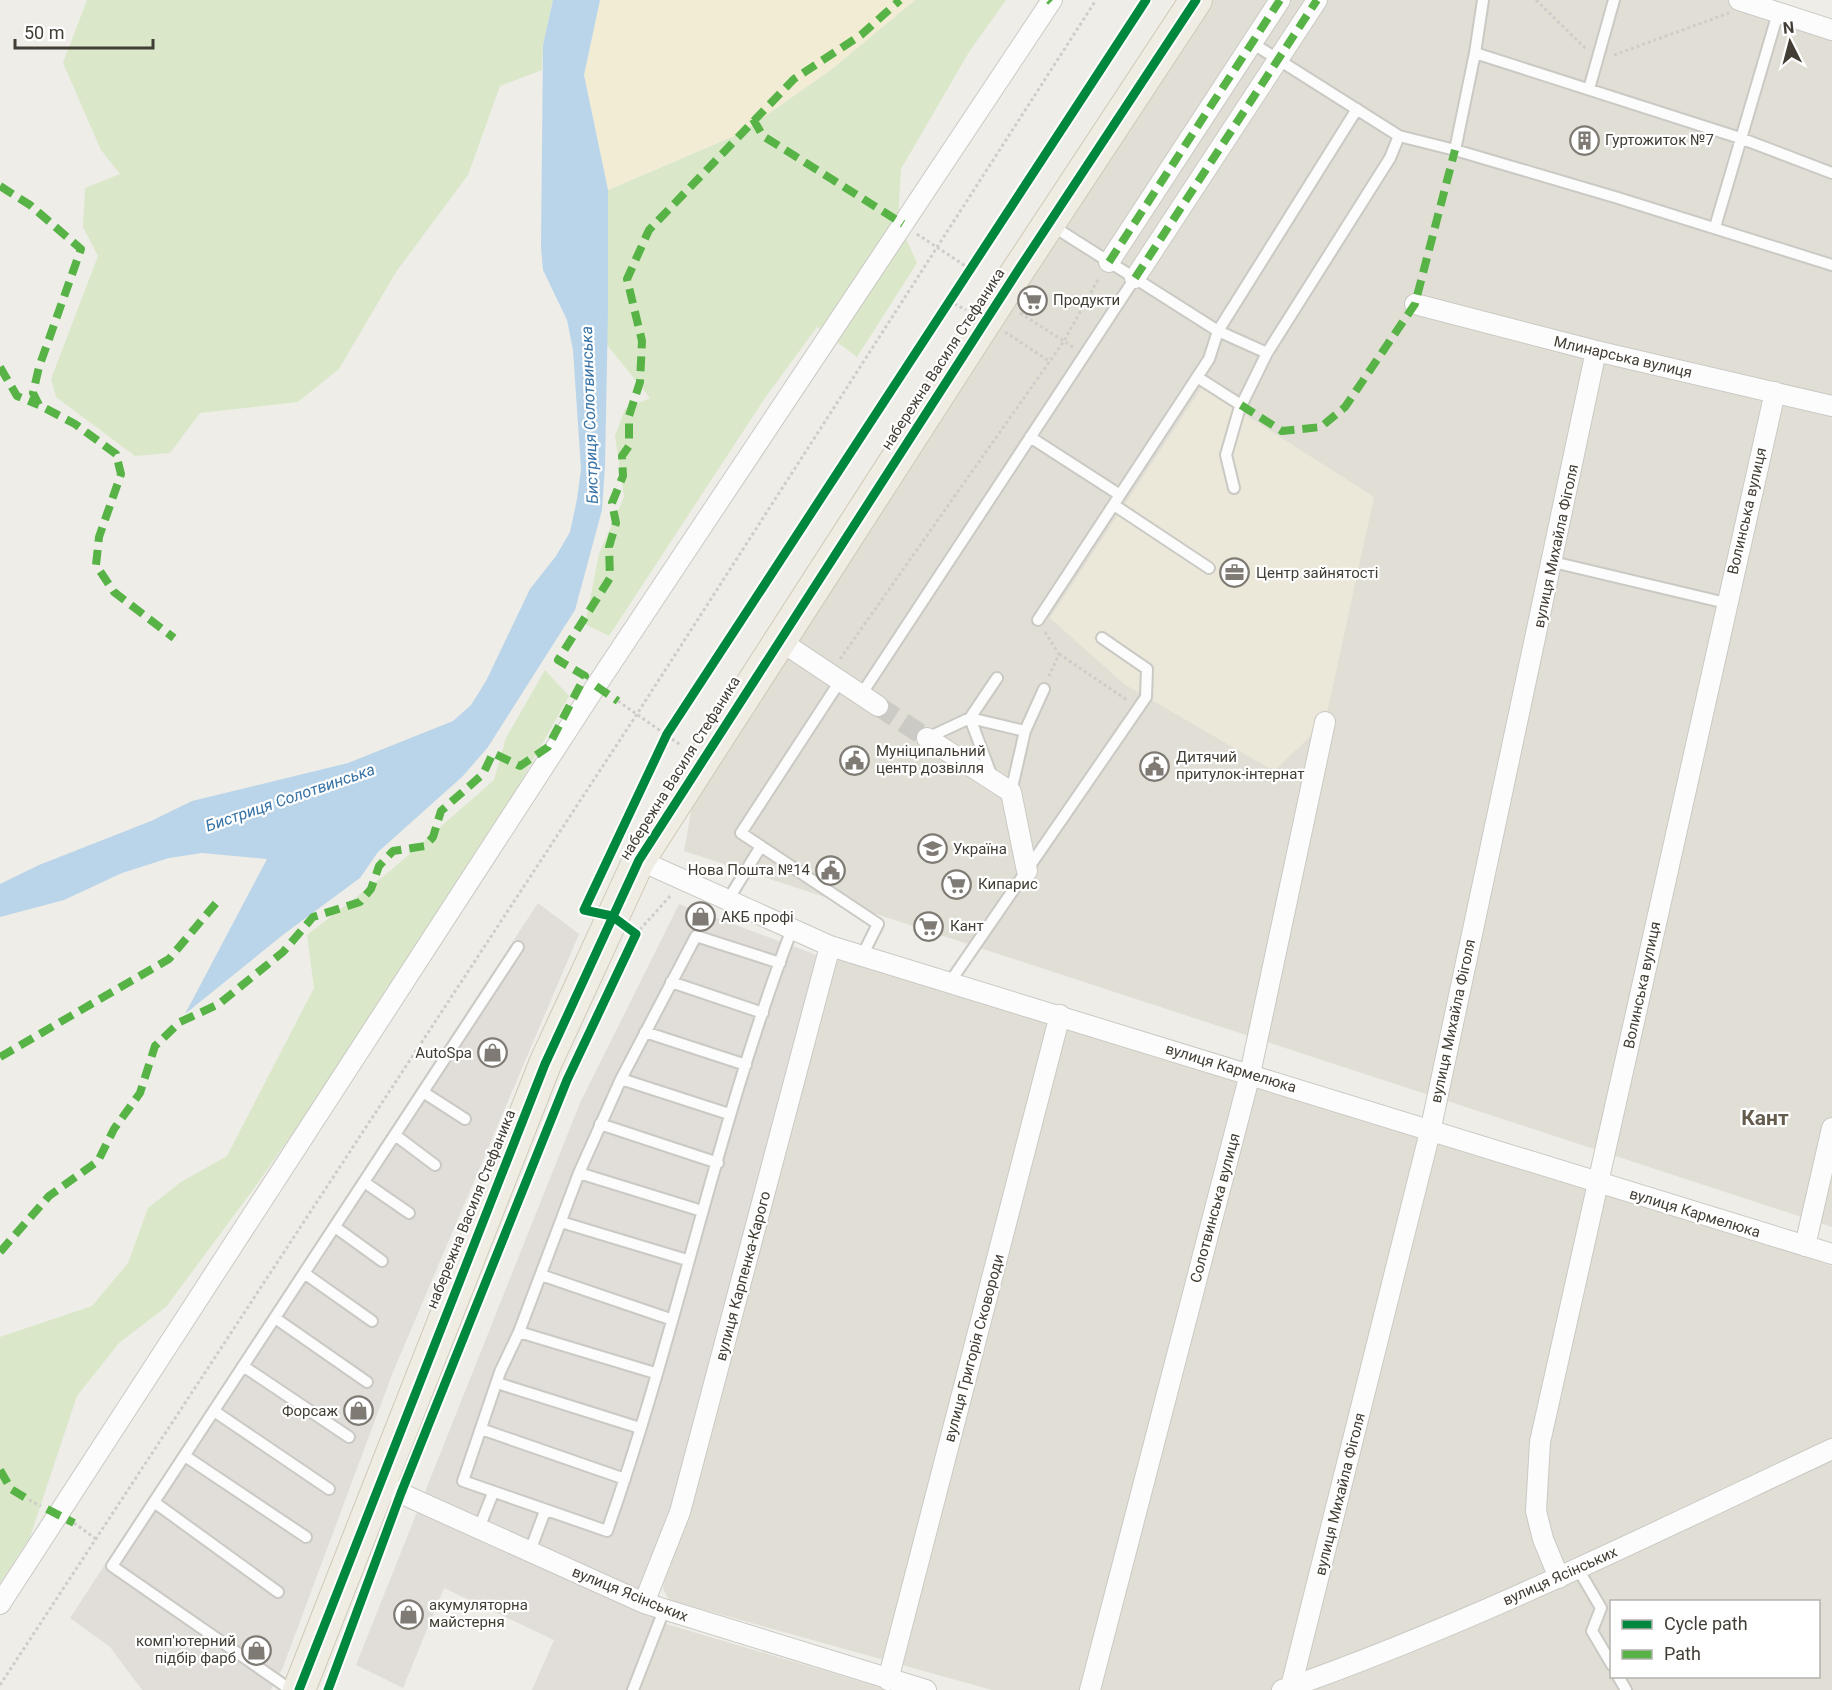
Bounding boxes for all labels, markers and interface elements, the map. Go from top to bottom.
scale bar [15,12,153,50]
north arrow [1760,12,1820,72]
text: N [1782,18,1795,38]
text: 50 m [24,22,64,43]
building icon: Гуртожиток №7 [1568,124,1600,156]
place label: Гуртожиток №7 [1605,131,1714,149]
street label: набережна Василя Стефаника [877,265,1009,453]
supermarket icon: Продукти [1016,284,1048,316]
place label: Продукти [1053,291,1120,309]
water label: Бистриця Солотвинська [577,326,602,504]
street label: Млинарська вулиця [1552,332,1694,382]
street label: Волинська вулиця [1724,446,1770,576]
street label: вулиця Михайла Фіголя [1530,463,1582,629]
office icon: Центр зайнятості [1219,557,1251,589]
place label: Центр зайнятості [1256,564,1378,582]
street label: набережна Василя Стефаника [616,673,744,863]
place label: Муніципальний центр дозвілля [876,742,986,777]
public building icon: Муніципальний центр дозвілля [839,744,871,776]
place label: Дитячий притулок-інтернат [1176,748,1305,783]
public building icon: Дитячий притулок-інтернат [1139,750,1171,782]
water label: Бистриця Солотвинська [203,760,377,835]
school or university icon: Україна [916,833,948,865]
place label: Україна [953,840,1007,858]
public building icon: Нова Пошта №14 [815,854,847,886]
place label: Нова Пошта №14 [688,861,811,879]
supermarket icon: Кипарис [941,868,973,900]
place label: Кипарис [978,875,1038,893]
shop icon: АКБ профі [684,901,716,933]
place label: АКБ профі [721,908,794,926]
supermarket icon: Кант [913,910,945,942]
place label: Кант [950,917,984,935]
street label: Волинська вулиця [1620,920,1664,1050]
street label: вулиця Михайла Фіголя [1427,938,1479,1104]
shop icon: AutoSpa [477,1037,509,1069]
street label: вулиця Кармелюка [1163,1040,1299,1096]
place label: AutoSpa [415,1044,472,1062]
district label: Кант [1741,1106,1789,1130]
street label: набережна Василя Стефаника [423,1107,519,1311]
street label: Солотвинська вулиця [1186,1131,1244,1285]
street label: вулиця Кармелюка [1627,1185,1763,1241]
street label: вулиця Карпенка-Карого [712,1189,774,1363]
street label: вулиця Григорія Сковороди [940,1252,1008,1444]
shop icon: Форсаж [343,1395,375,1427]
place label: Форсаж [282,1402,339,1420]
street label: вулиця Михайла Фіголя [1311,1411,1369,1577]
street label: вулиця Ясінських [1500,1542,1621,1609]
street label: вулиця Ясінських [569,1563,691,1626]
place label: акумуляторна майстерня [429,1596,528,1631]
shop icon: акумуляторна майстерня [392,1598,424,1630]
legend [1610,1600,1820,1678]
text: Cycle path [1664,1613,1748,1634]
place label: комп'ютерний підбір фарб [136,1632,236,1667]
shop icon: комп'ютерний підбір фарб [241,1634,273,1666]
text: Path [1664,1643,1701,1664]

